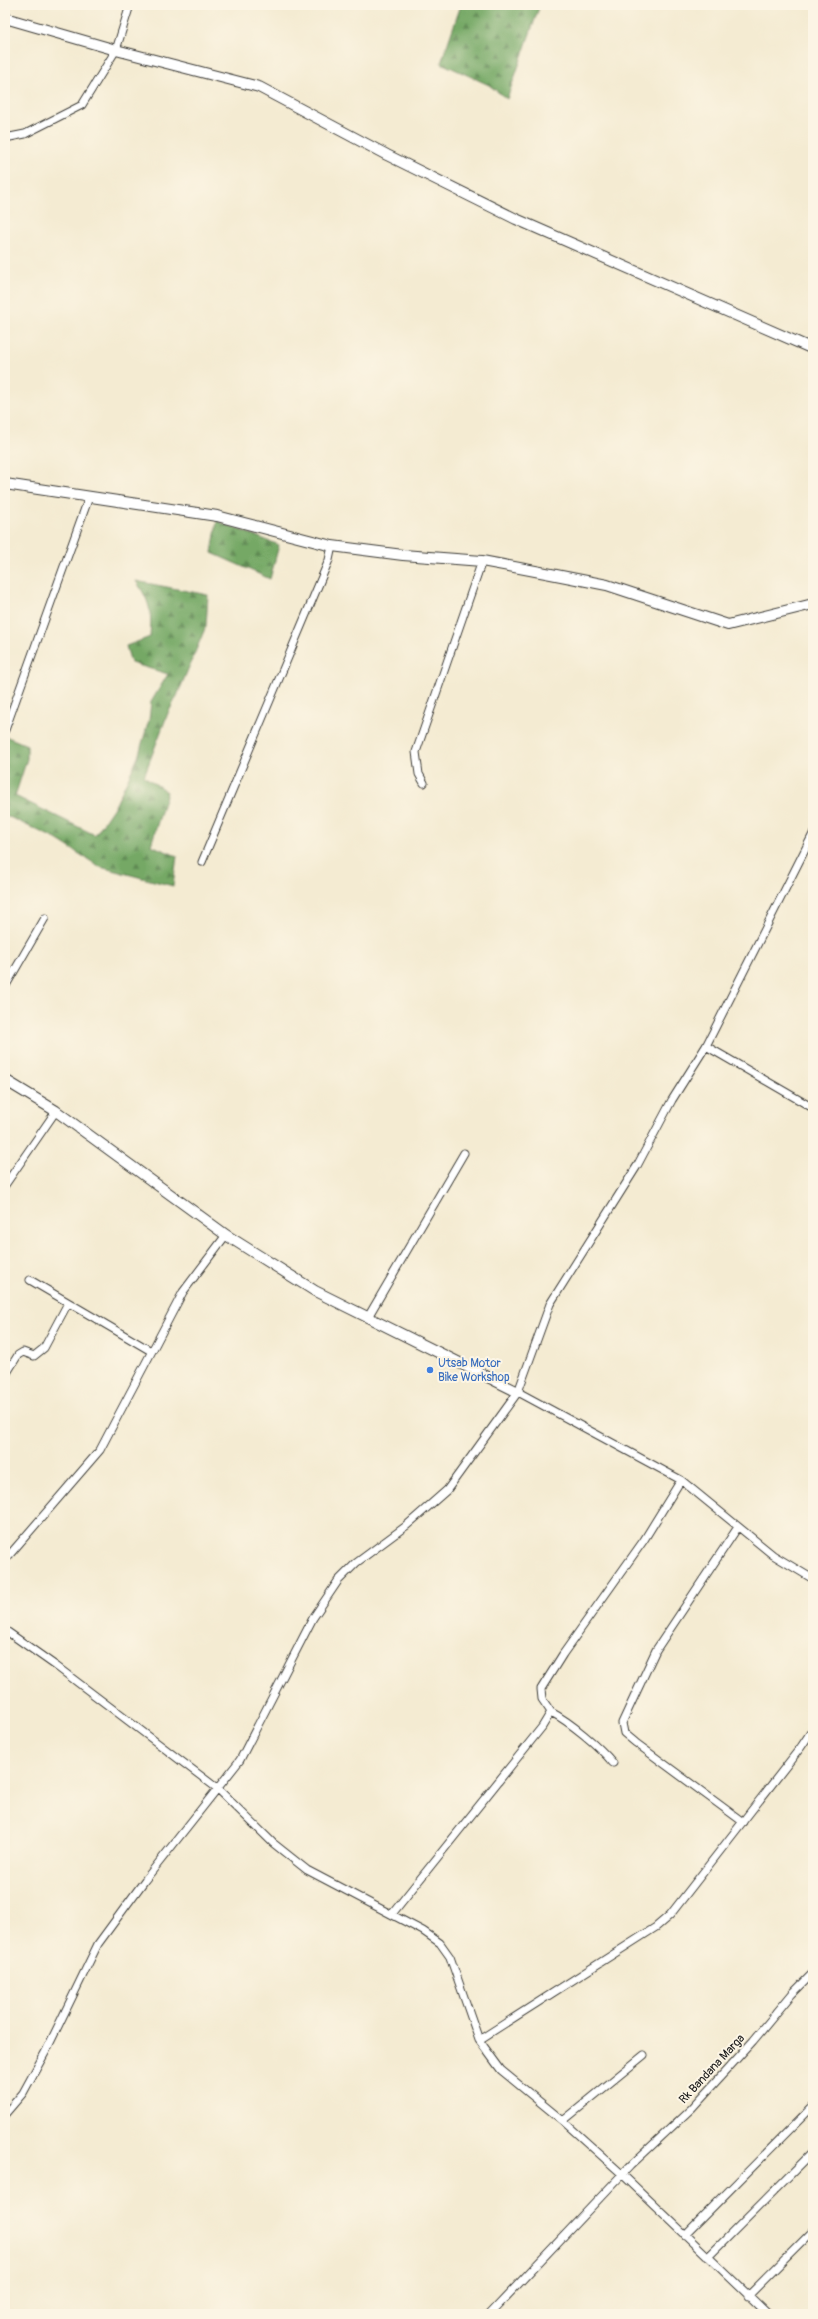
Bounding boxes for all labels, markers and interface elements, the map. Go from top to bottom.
place label: Utsab Motor Bike Workshop [438,1356,510,1385]
marker: Utsab Motor Bike Workshop [425,1365,435,1375]
street label: Rk Bandana Marga [676,2031,748,2107]

